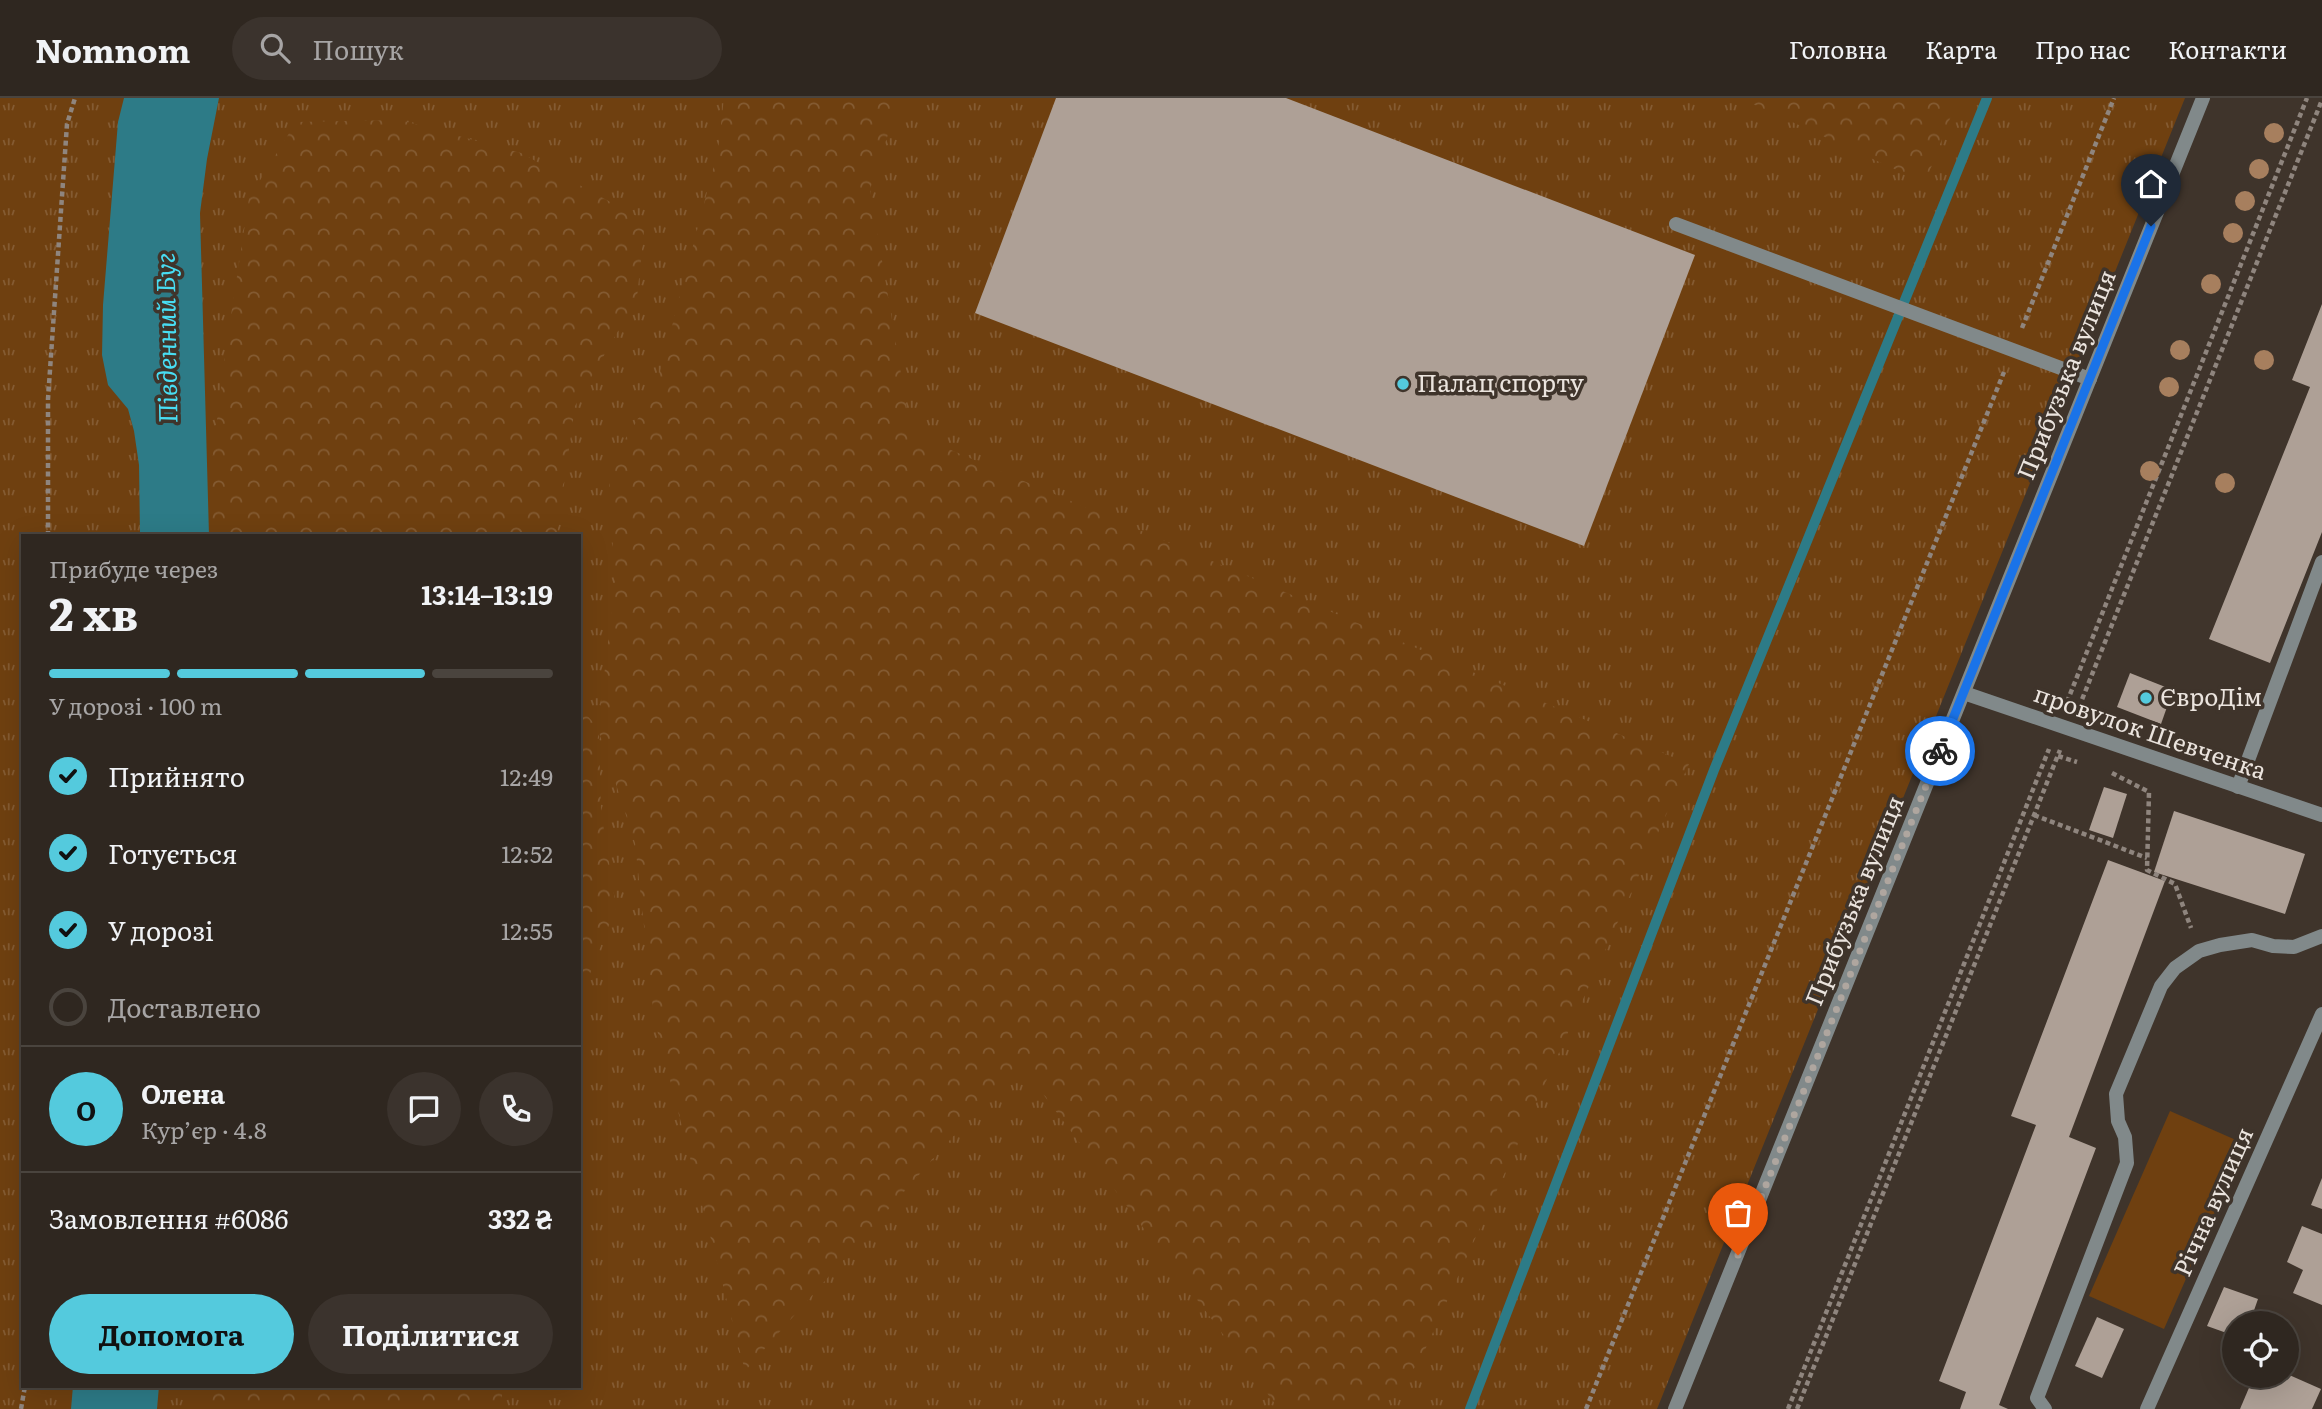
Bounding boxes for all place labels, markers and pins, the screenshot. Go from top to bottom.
pin [2121,154,2181,226]
place label: Палац спорту [1417,364,1584,399]
marker: Палац спорту [1395,376,1411,392]
place label: ЄвроДім [2160,678,2262,713]
marker: ЄвроДім [2138,690,2154,706]
pin [1708,1183,1768,1255]

